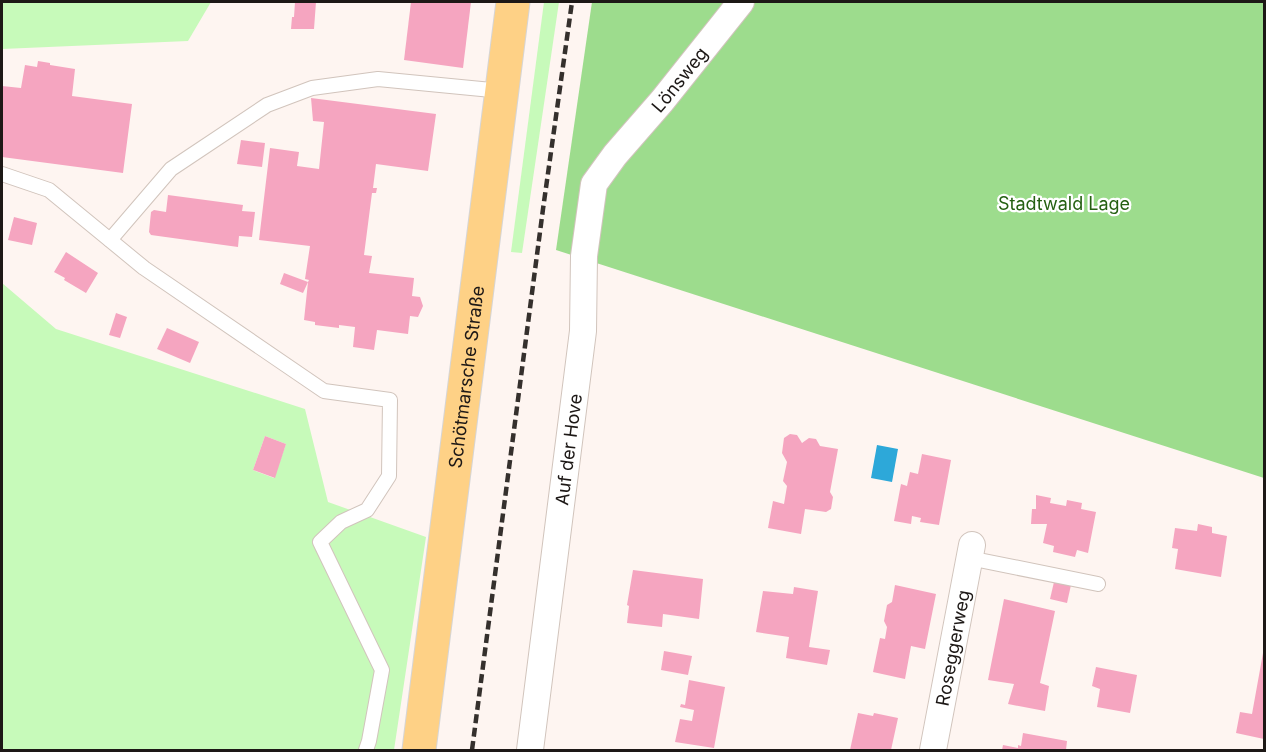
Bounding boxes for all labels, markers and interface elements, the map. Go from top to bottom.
street label: Lönsweg [647,43,711,116]
park label: Stadtwald Lage [998,193,1130,214]
street label: Schötmarsche Straße [444,284,488,469]
street label: Auf der Hove [551,392,585,506]
street label: Roseggerweg [931,588,974,708]

